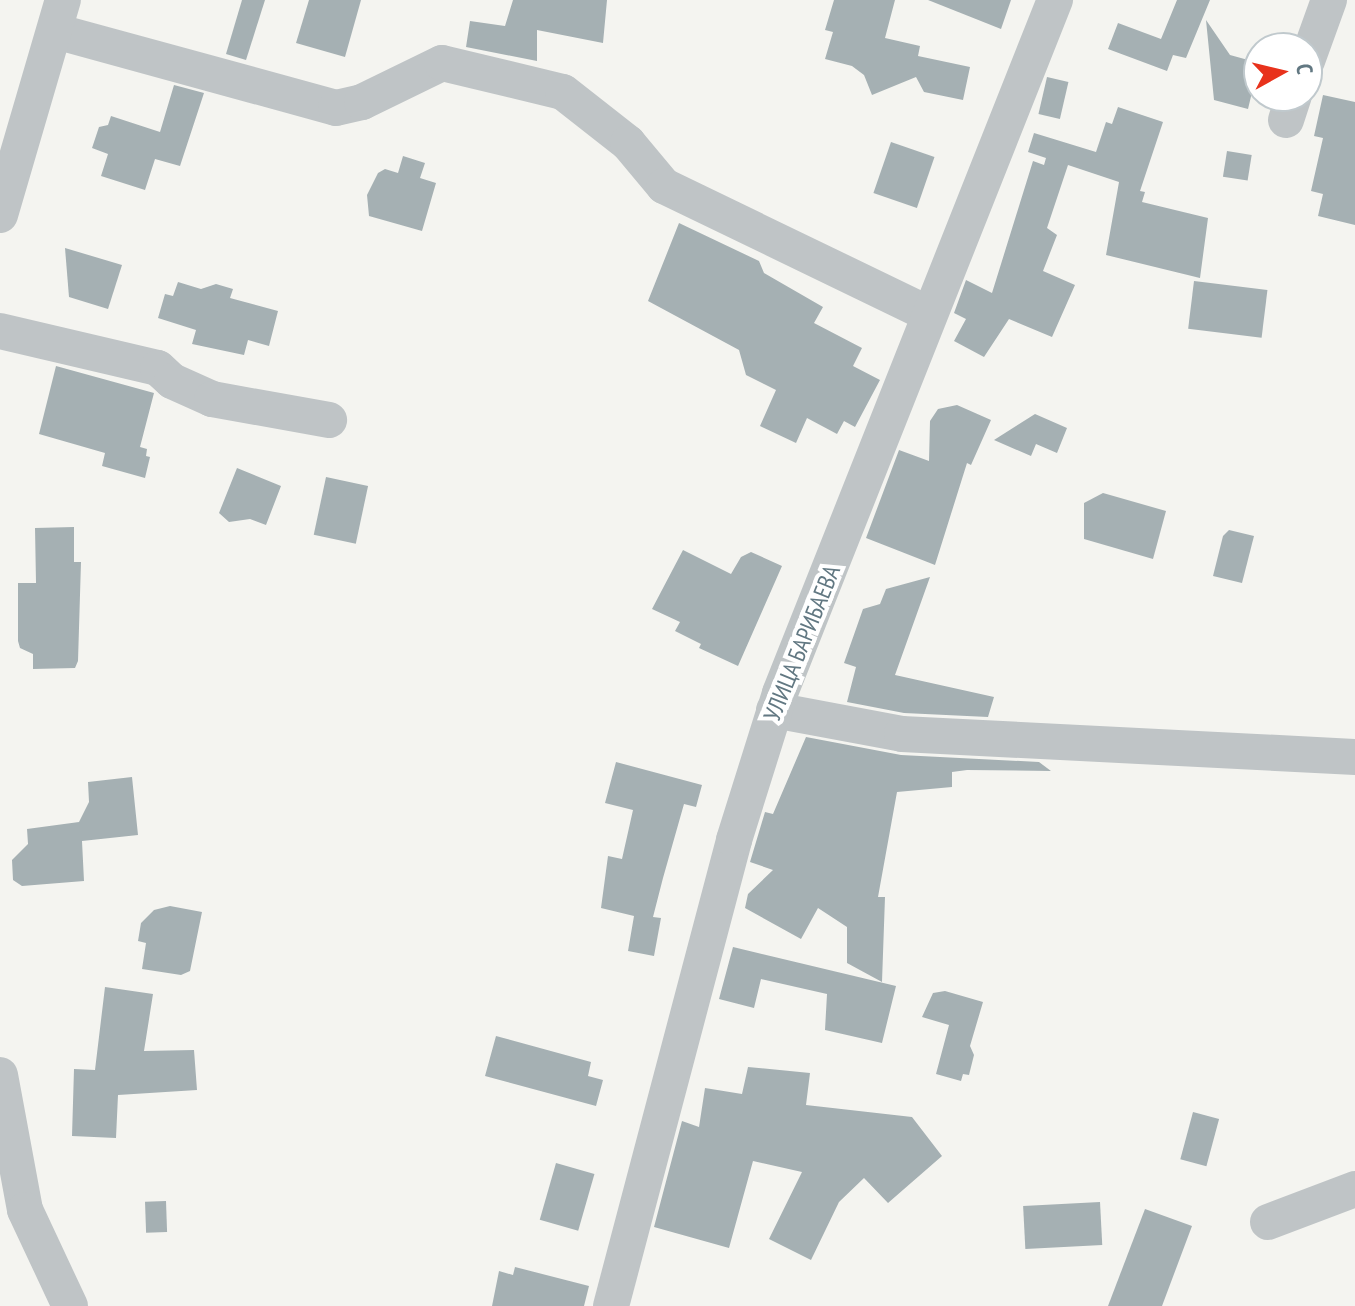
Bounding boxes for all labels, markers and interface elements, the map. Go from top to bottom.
north arrow [1243,32,1323,112]
text: С [1290,62,1319,76]
street label: УЛИЦА БАРИБАЕВА [758,561,846,725]

